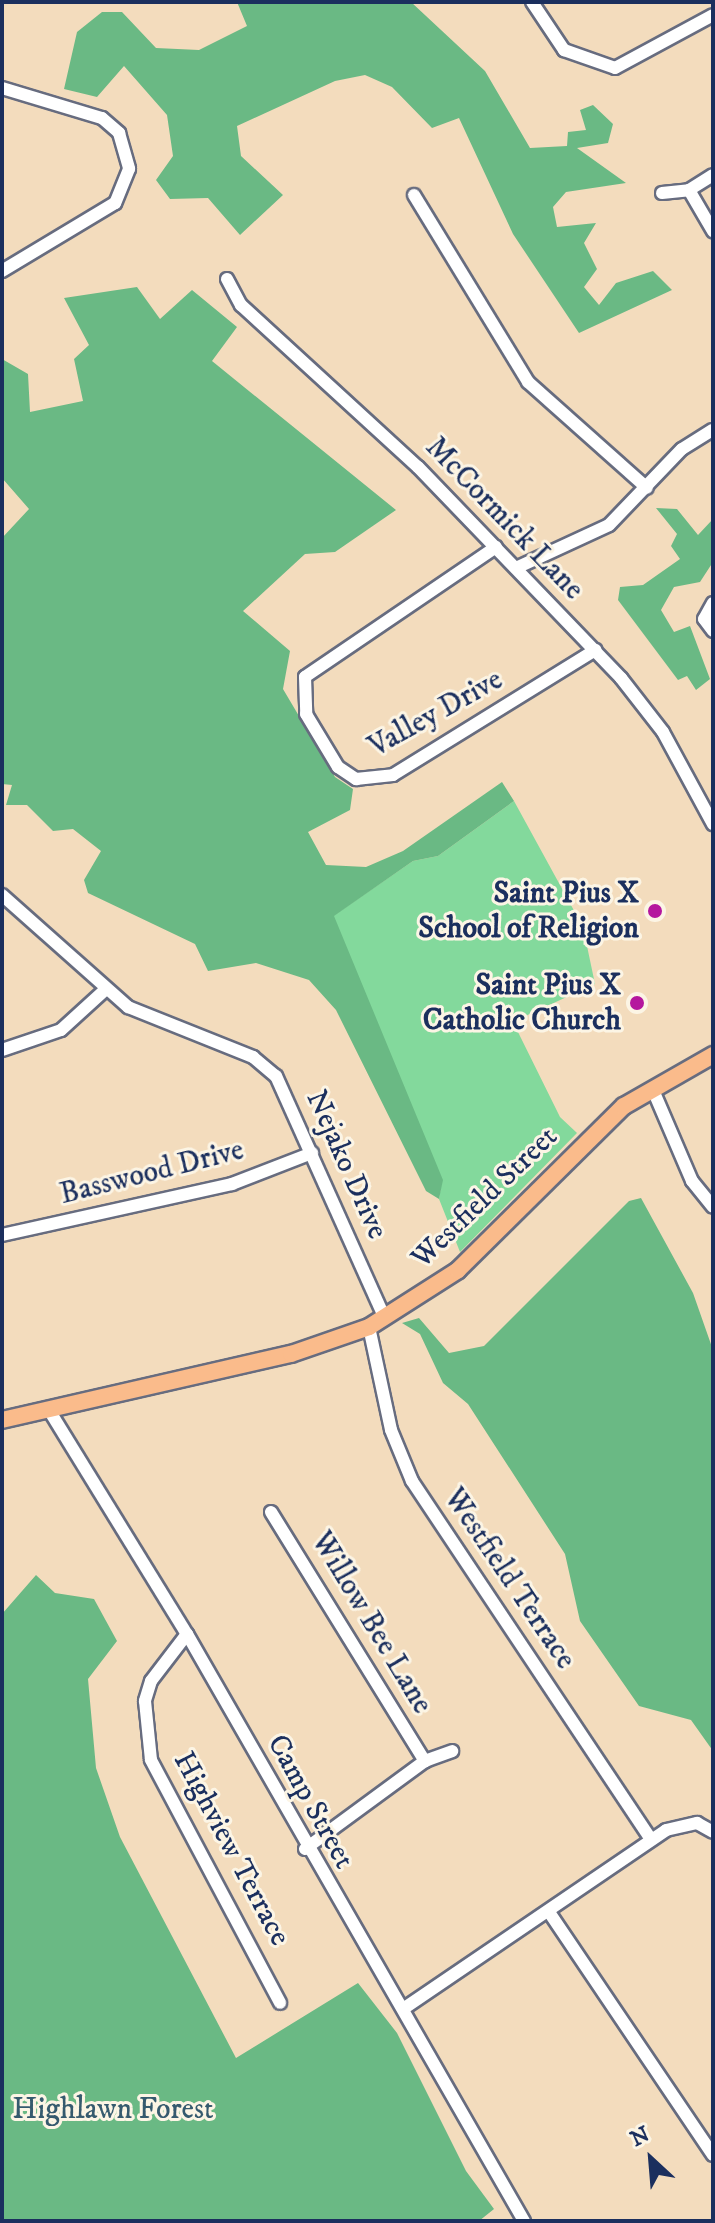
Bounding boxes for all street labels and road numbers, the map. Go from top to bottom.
street label: McCormick Lane [417,430,591,608]
street label: Valley Drive [363,662,509,766]
street label: Nejako Drive [297,1085,395,1245]
street label: Westfield Street [405,1119,565,1277]
street label: Basswood Drive [56,1133,248,1213]
street label: Westfield Terrace [435,1482,583,1676]
street label: Willow Bee Lane [303,1525,439,1721]
street label: Camp Street [258,1729,362,1875]
street label: Highview Terrace [165,1746,297,1952]

